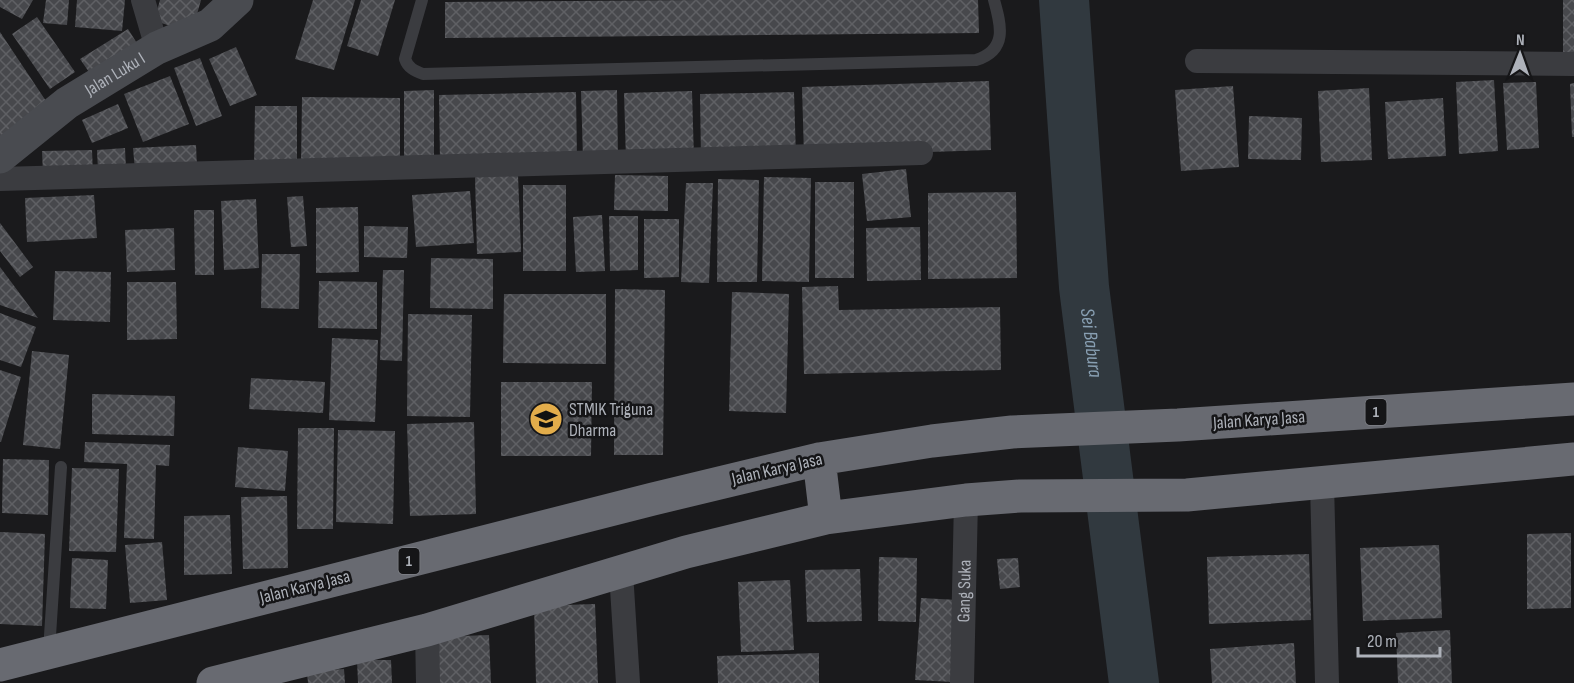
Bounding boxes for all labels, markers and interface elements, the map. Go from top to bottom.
north arrow [1490,24,1550,84]
text: N [1516,31,1525,50]
street label: Jalan Luku I [80,47,149,101]
water label: Sei Babura [1075,307,1107,379]
place label: STMIK Triguna Dharma [569,399,653,441]
road number: 1 [1366,399,1386,425]
school or university icon: STMIK Triguna Dharma [528,401,564,437]
street label: Jalan Karya Jasa [1211,406,1306,434]
street label: Jalan Karya Jasa [729,448,824,490]
road number: 1 [398,548,420,574]
street label: Gang Suka [953,559,975,623]
street label: Jalan Karya Jasa [257,566,352,609]
scale bar [1358,620,1440,658]
text: 20 m [1367,631,1397,652]

